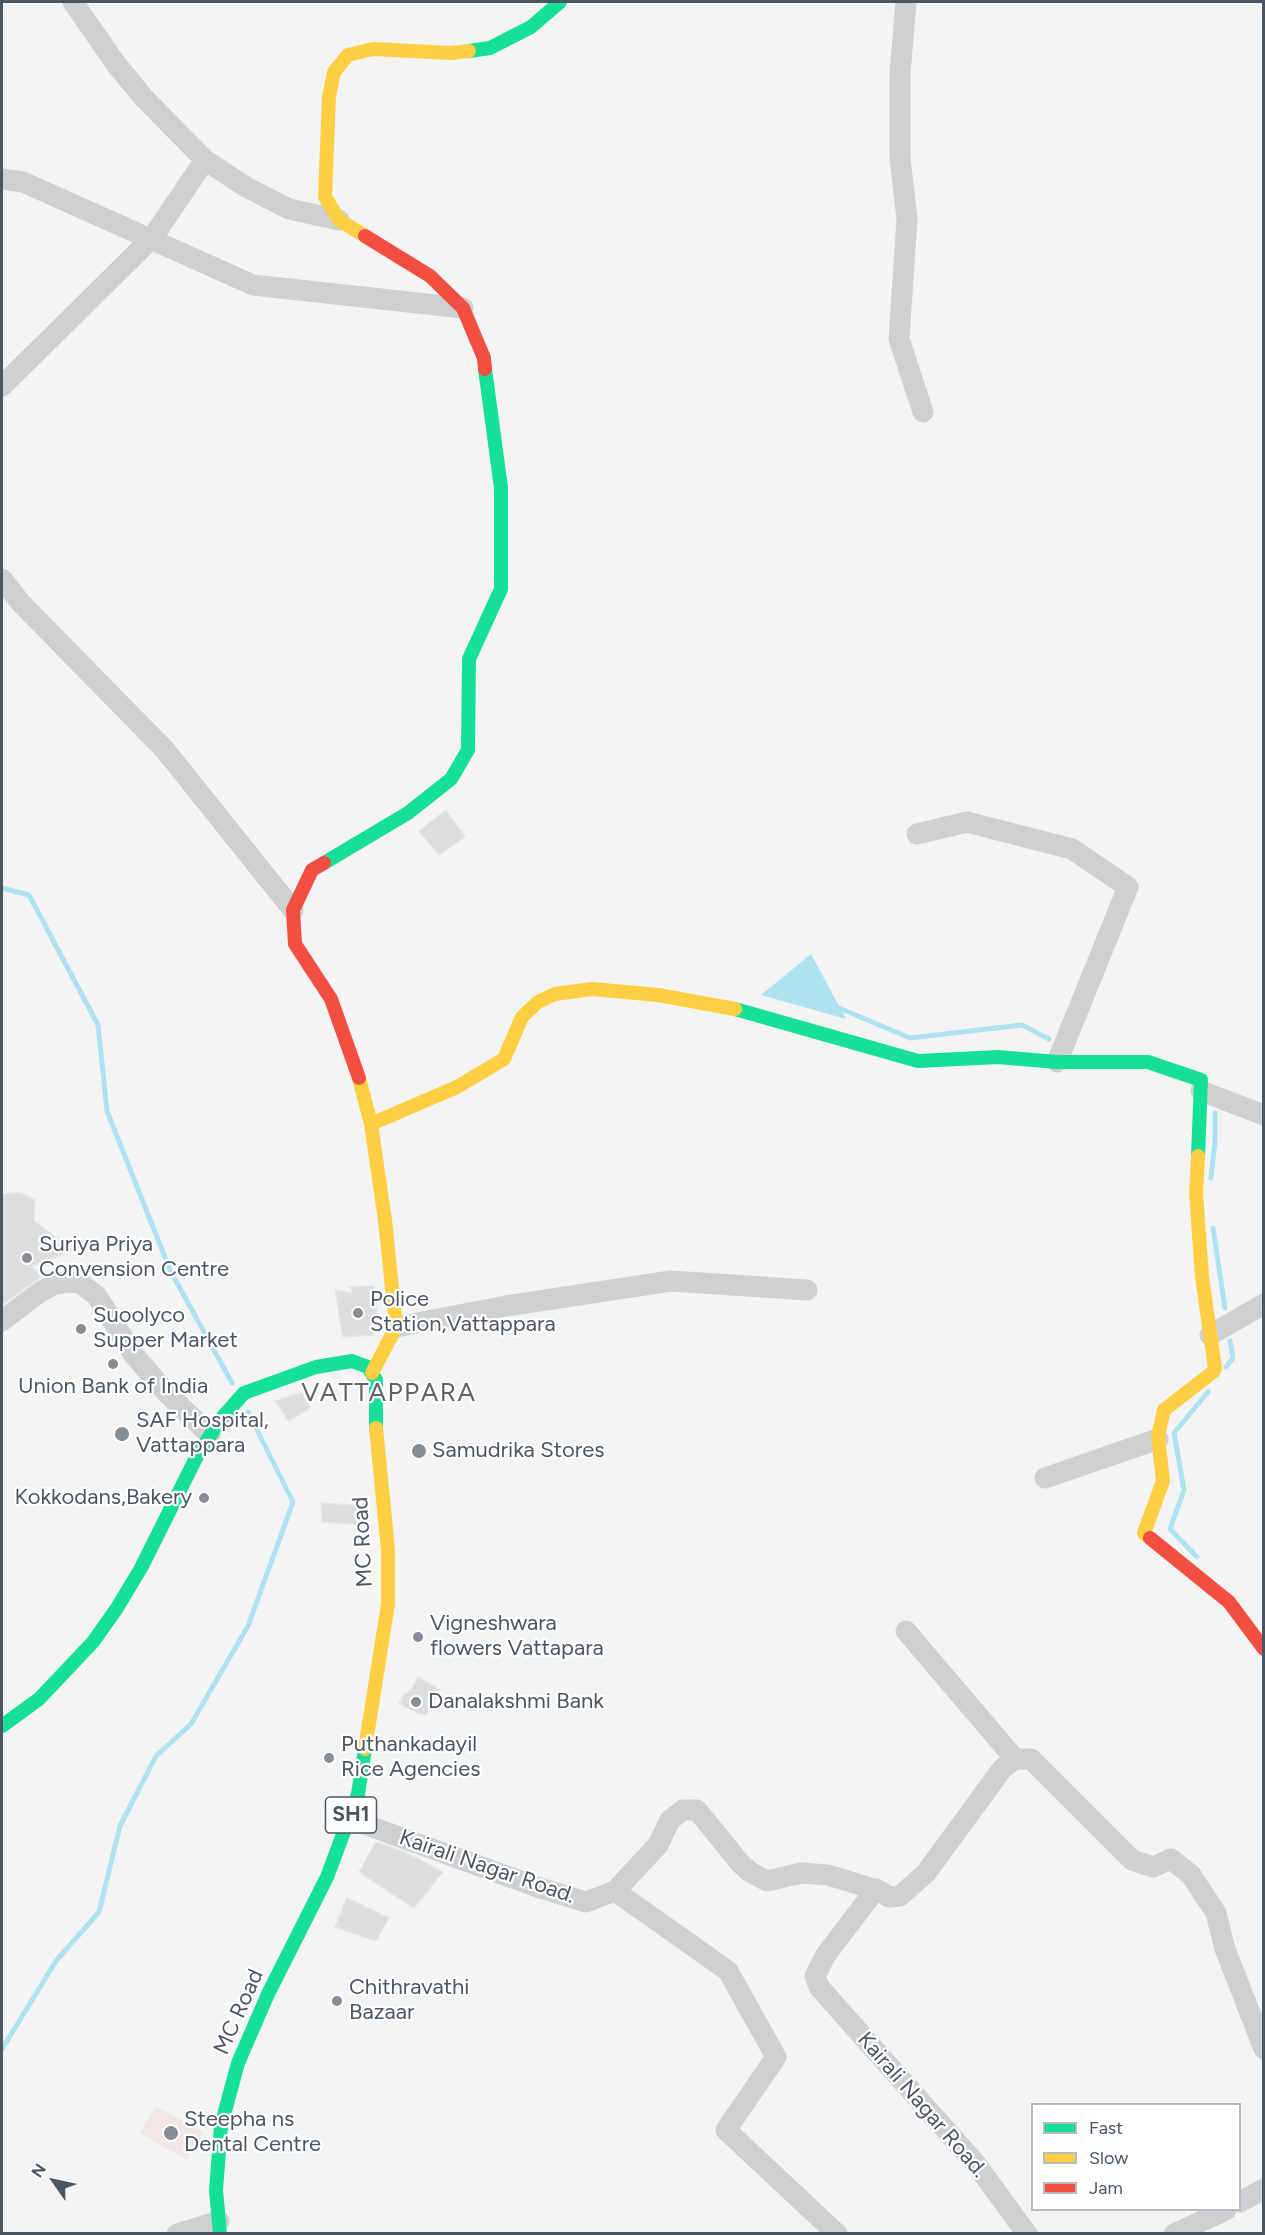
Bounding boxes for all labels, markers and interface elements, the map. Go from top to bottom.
place label: Suriya Priya Convension Centre [39,1232,229,1284]
marker: Suriya Priya Convension Centre [20,1251,34,1265]
place label: Police Station,Vattappara [370,1287,556,1338]
place label: Suoolyco Supper Market [93,1303,238,1354]
marker: Police Station,Vattappara [351,1306,365,1320]
marker: Suoolyco Supper Market [74,1322,88,1336]
marker: Union Bank of India [106,1357,120,1371]
place label: Union Bank of India [18,1374,208,1400]
district label: VATTAPPARA [301,1377,477,1409]
place label: SAF Hospital, Vattappara [136,1408,269,1460]
marker: SAF Hospital, Vattappara [113,1425,131,1443]
place label: Samudrika Stores [432,1438,604,1464]
marker: Samudrika Stores [410,1442,428,1460]
place label: Kokkodans,Bakery [14,1485,192,1511]
marker: Kokkodans,Bakery [197,1491,211,1505]
street label: MC Road [347,1496,379,1588]
place label: Vigneshwara flowers Vattapara [430,1611,604,1663]
marker: Vigneshwara flowers Vattapara [411,1630,425,1644]
place label: Danalakshmi Bank [428,1689,604,1715]
marker: Danalakshmi Bank [409,1695,423,1709]
place label: Puthankadayil Rice Agencies [341,1732,480,1784]
marker: Puthankadayil Rice Agencies [322,1751,336,1765]
road number: SH1 [326,1797,376,1833]
street label: Kairali Nagar Road. [396,1825,578,1909]
street label: MC Road [209,1965,269,2059]
place label: Chithravathi Bazaar [349,1975,469,2026]
marker: Chithravathi Bazaar [330,1994,344,2008]
street label: Kairali Nagar Road. [852,2027,992,2183]
legend [1031,2103,1241,2211]
place label: Steepha ns Dental Centre [184,2107,321,2158]
text: Fast [1089,2117,1123,2139]
marker: Steepha ns Dental Centre [162,2124,180,2142]
text: Slow [1089,2147,1128,2169]
north arrow [24,2151,84,2211]
text: N [27,2160,50,2181]
text: Jam [1089,2177,1123,2199]

